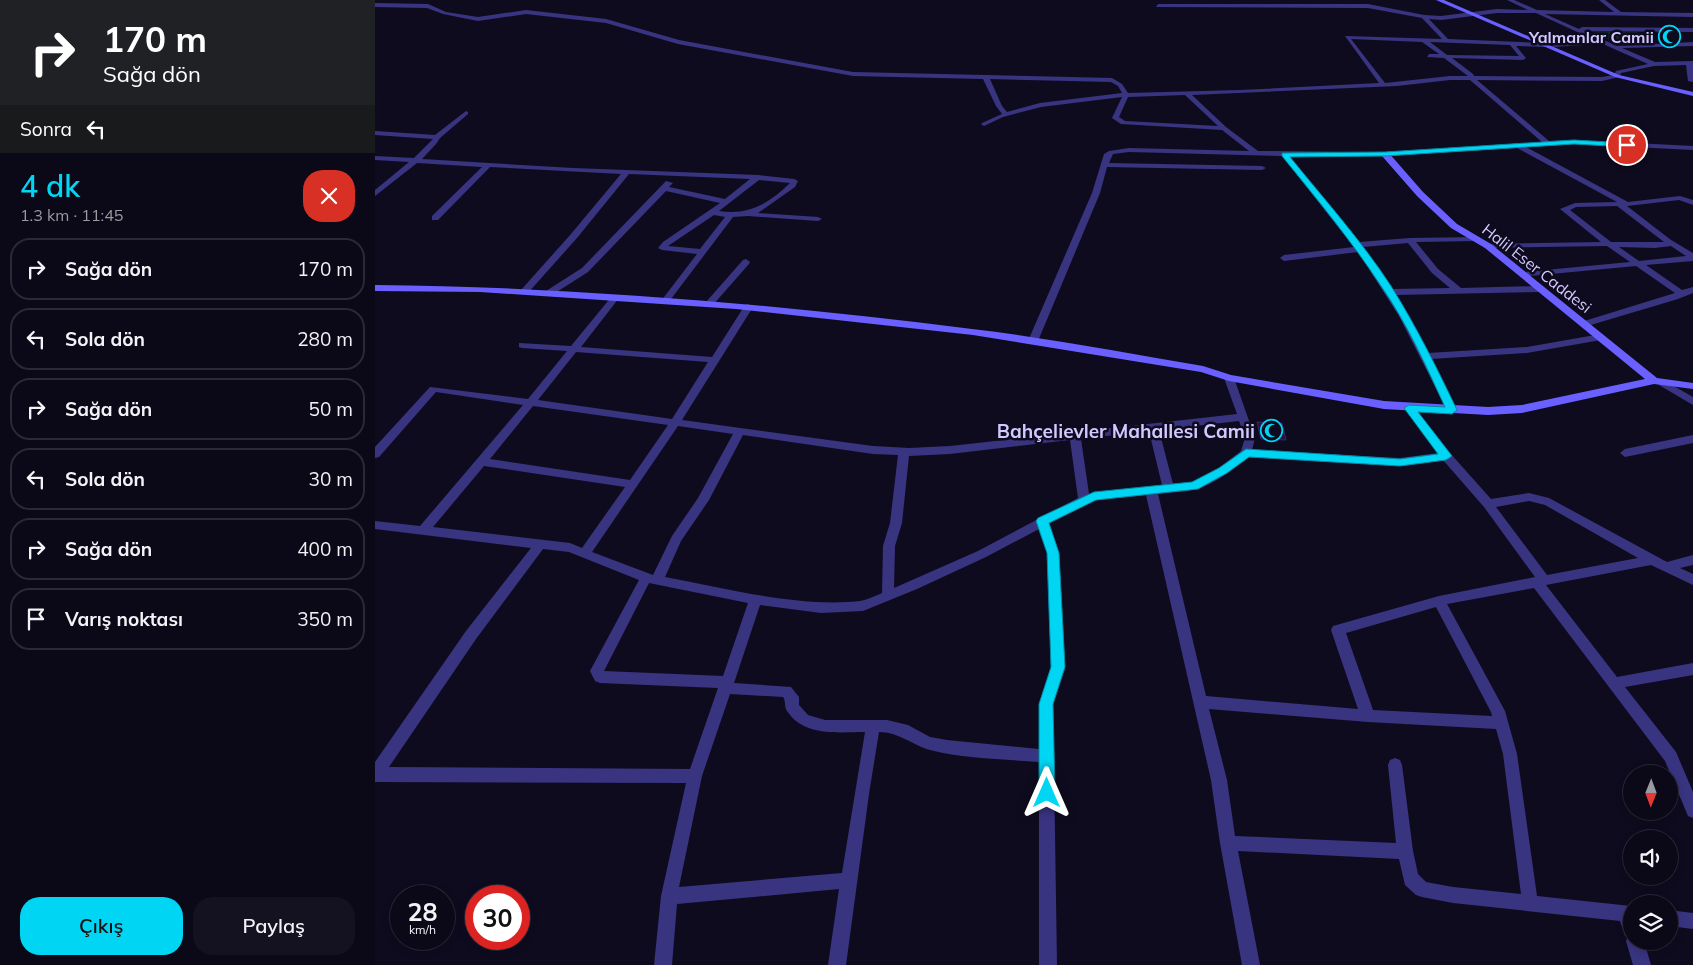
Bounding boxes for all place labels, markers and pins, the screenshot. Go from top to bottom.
mosque icon: Yalmanlar Camii [1658,25,1682,49]
place label: Yalmanlar Camii [1528,27,1654,47]
pin [1606,124,1648,166]
place label: Bahçelievler Mahallesi Camii [997,419,1255,443]
mosque icon: Bahçelievler Mahallesi Camii [1259,419,1283,443]

